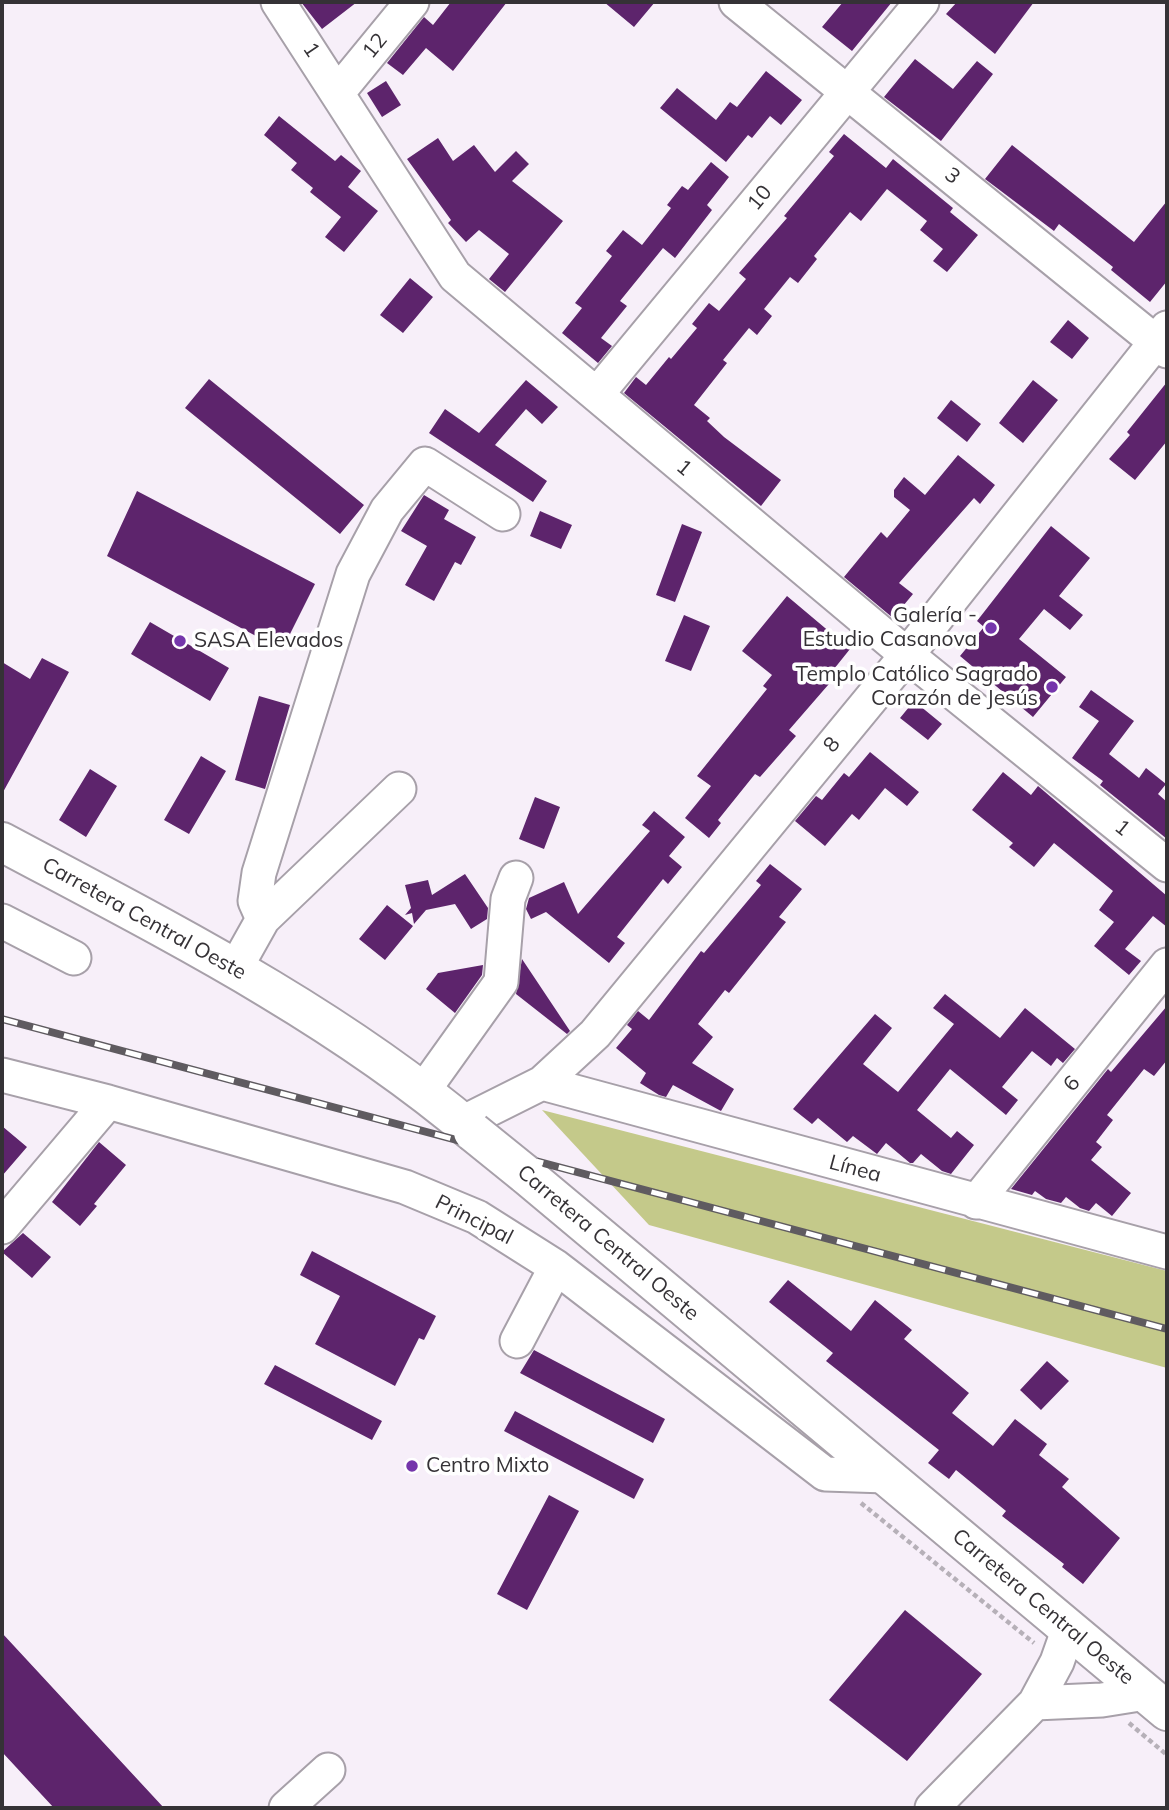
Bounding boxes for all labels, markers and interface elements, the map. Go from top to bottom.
street label: 12 [357,28,393,64]
street label: 1 [297,38,325,62]
street label: 3 [939,162,965,190]
street label: 10 [742,180,778,216]
street label: 1 [671,454,697,482]
place label: Galería - Estudio Casanova [803,603,977,653]
marker: Galería - Estudio Casanova [983,620,999,636]
place label: SASA Elevados [194,628,343,654]
marker: SASA Elevados [172,633,188,649]
place label: Templo Católico Sagrado Corazón de Jesús [795,662,1038,712]
marker: Templo Católico Sagrado Corazón de Jesús [1044,679,1060,695]
street label: 8 [818,732,846,758]
street label: 1 [1109,814,1135,842]
street label: Carretera Central Oeste [38,852,250,986]
street label: 6 [1058,1071,1086,1097]
street label: Línea [826,1150,884,1188]
street label: Carretera Central Oeste [512,1160,704,1326]
street label: Principal [431,1190,517,1250]
place label: Centro Mixto [426,1453,549,1479]
marker: Centro Mixto [404,1458,420,1474]
street label: Carretera Central Oeste [947,1524,1139,1690]

